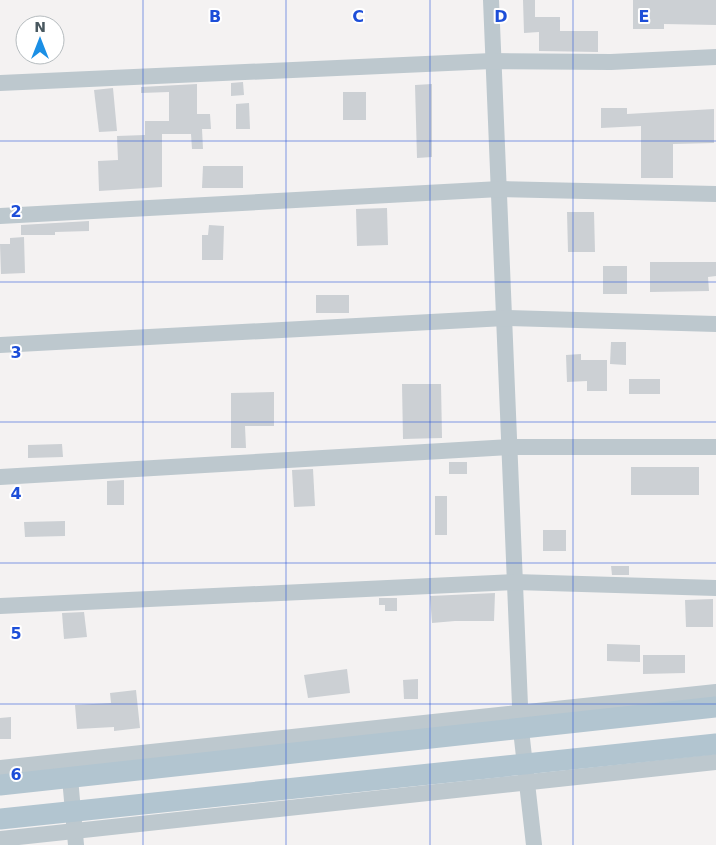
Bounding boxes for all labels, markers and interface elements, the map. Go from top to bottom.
text: B [209,7,221,26]
text: C [352,7,364,26]
text: D [494,7,508,26]
text: E [639,7,649,26]
north arrow [15,15,65,65]
text: N [34,19,46,35]
text: 2 [10,202,22,221]
text: 3 [10,343,22,362]
text: 4 [10,484,22,503]
text: 5 [10,624,22,643]
text: 6 [10,765,22,784]

